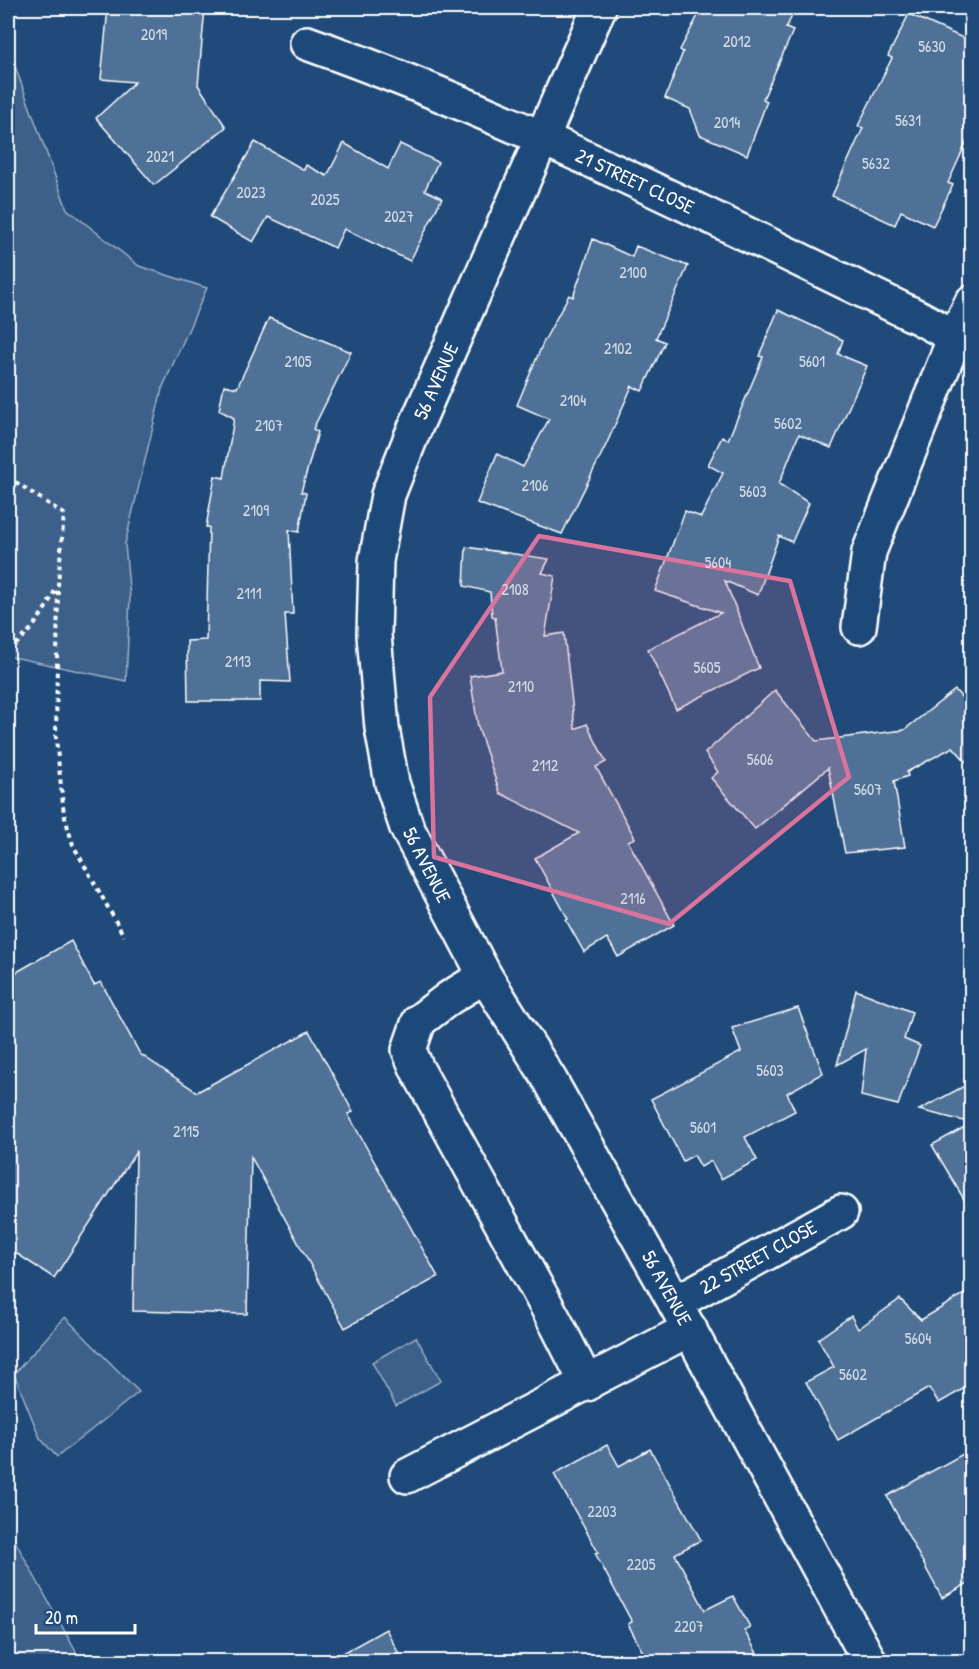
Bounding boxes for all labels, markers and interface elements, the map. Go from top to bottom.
house number: 2019 [141,23,167,45]
house number: 2012 [723,30,751,52]
house number: 5630 [918,35,946,57]
house number: 5631 [895,109,921,131]
house number: 2014 [714,111,740,133]
street label: 21 STREET CLOSE [571,141,699,220]
house number: 2021 [146,145,174,167]
house number: 5632 [862,152,890,174]
house number: 2023 [236,181,266,203]
house number: 2025 [311,188,340,210]
house number: 2027 [384,205,414,227]
house number: 2100 [619,261,647,283]
house number: 2102 [604,337,632,359]
street label: 56 AVENUE [407,338,464,423]
house number: 2105 [284,350,312,372]
house number: 5601 [799,350,825,372]
house number: 2104 [560,389,586,411]
house number: 5602 [774,412,802,434]
house number: 2107 [255,414,283,436]
house number: 2106 [522,474,548,496]
house number: 5603 [739,480,767,502]
house number: 2109 [243,499,269,521]
house number: 5604 [705,551,731,573]
house number: 2108 [501,578,529,600]
house number: 2111 [237,582,262,604]
house number: 2113 [225,650,251,672]
house number: 5605 [693,656,721,678]
house number: 2110 [508,675,534,697]
house number: 5606 [747,748,773,770]
house number: 2112 [532,754,559,776]
house number: 5607 [854,778,882,800]
street label: 56 AVENUE [397,822,458,907]
house number: 2116 [620,887,646,909]
house number: 5603 [756,1059,784,1081]
house number: 5601 [690,1116,716,1138]
house number: 2115 [173,1120,199,1142]
street label: 22 STREET CLOSE [694,1213,821,1300]
street label: 56 AVENUE [636,1246,699,1330]
house number: 5604 [905,1327,931,1349]
house number: 5602 [839,1363,867,1385]
house number: 2203 [587,1500,617,1522]
house number: 2205 [627,1553,656,1575]
scale bar [36,1597,135,1635]
text: 20 m [45,1605,78,1630]
house number: 2207 [674,1615,704,1637]

